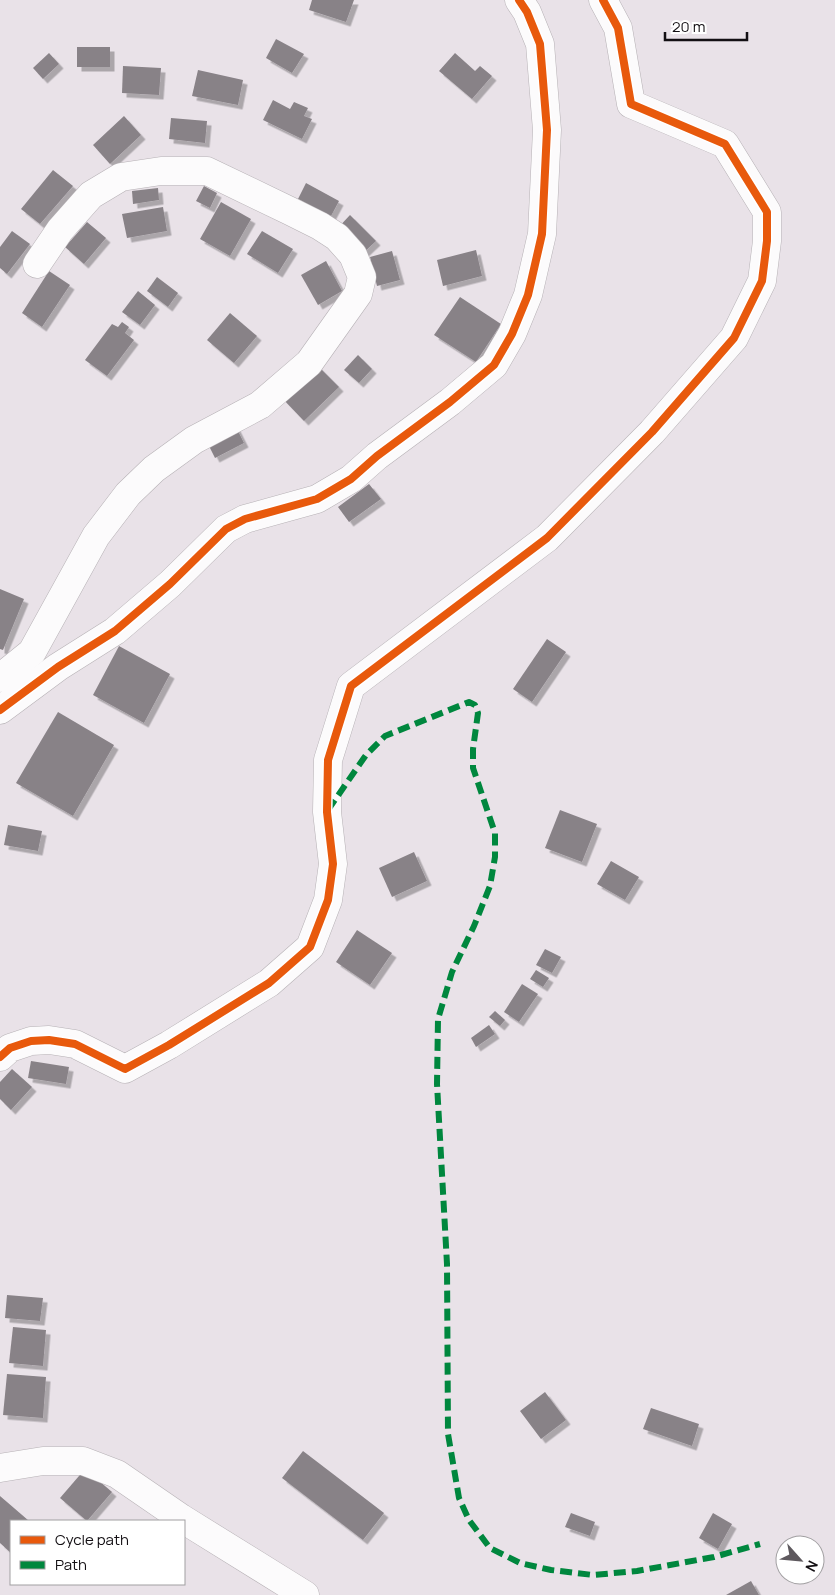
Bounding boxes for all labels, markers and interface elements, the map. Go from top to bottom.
scale bar [665,10,748,42]
text: 20 m [672,16,705,37]
legend [10,1520,185,1585]
text: Cycle path [55,1529,129,1550]
north arrow [775,1535,825,1585]
text: Path [55,1554,87,1575]
text: N [801,1557,823,1575]

